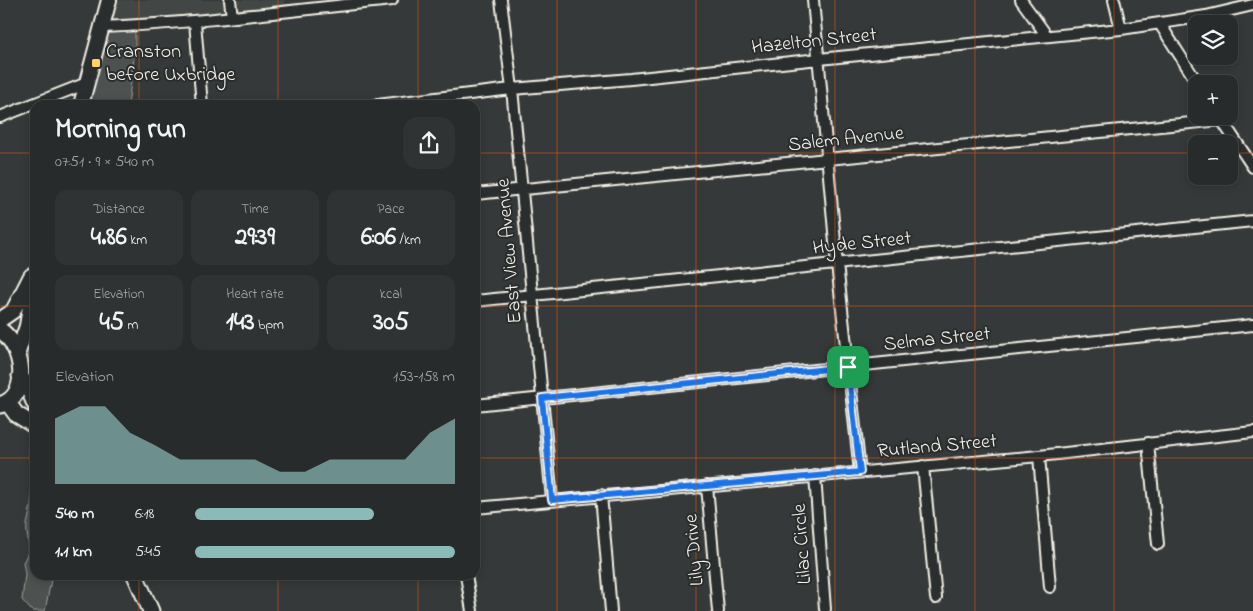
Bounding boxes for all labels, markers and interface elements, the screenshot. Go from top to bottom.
map controls [1188,15,1238,185]
button: layers [1188,15,1238,65]
street label: Hazelton Street [750,21,878,63]
place label: Cranston before Uxbridge [106,38,235,91]
marker: Cranston before Uxbridge [90,57,102,69]
button: + [1188,75,1238,125]
text: Morning run [55,110,186,151]
button: share [403,117,455,169]
street label: Salem Avenue [787,119,905,160]
button: − [1188,135,1238,185]
text: 07:51 · 9 × 540 m [55,150,154,174]
street label: East View Avenue [489,177,531,325]
text: Distance [93,199,145,220]
text: Time [241,199,269,220]
text: Pace [377,199,405,220]
text: 4.86 [91,220,127,256]
text: 29:39 [235,220,275,256]
text: 6:06 [361,220,396,256]
street label: Hyde Street [811,224,913,264]
text: km [127,230,147,251]
text: /km [396,230,421,251]
text: Elevation [93,284,145,305]
text: Heart rate [226,284,284,305]
text: kcal [380,284,402,305]
text: 45 [100,305,124,341]
text: 143 [226,305,255,341]
text: 305 [373,305,409,341]
text: m [124,315,138,336]
text: bpm [255,315,284,336]
street label: Selma Street [882,320,992,360]
pin [827,346,869,388]
icon: arrive [834,353,862,381]
text: Elevation [55,365,114,389]
text: 153–158 m [393,365,455,389]
street label: Rutland Street [876,427,998,467]
text: 540 m [55,502,94,526]
text: 6:18 [135,502,155,526]
street label: Lilac Circle [786,503,820,585]
street label: Lily Drive [677,513,713,587]
text: 1.1 km [55,540,92,564]
text: 5:45 [135,540,161,564]

